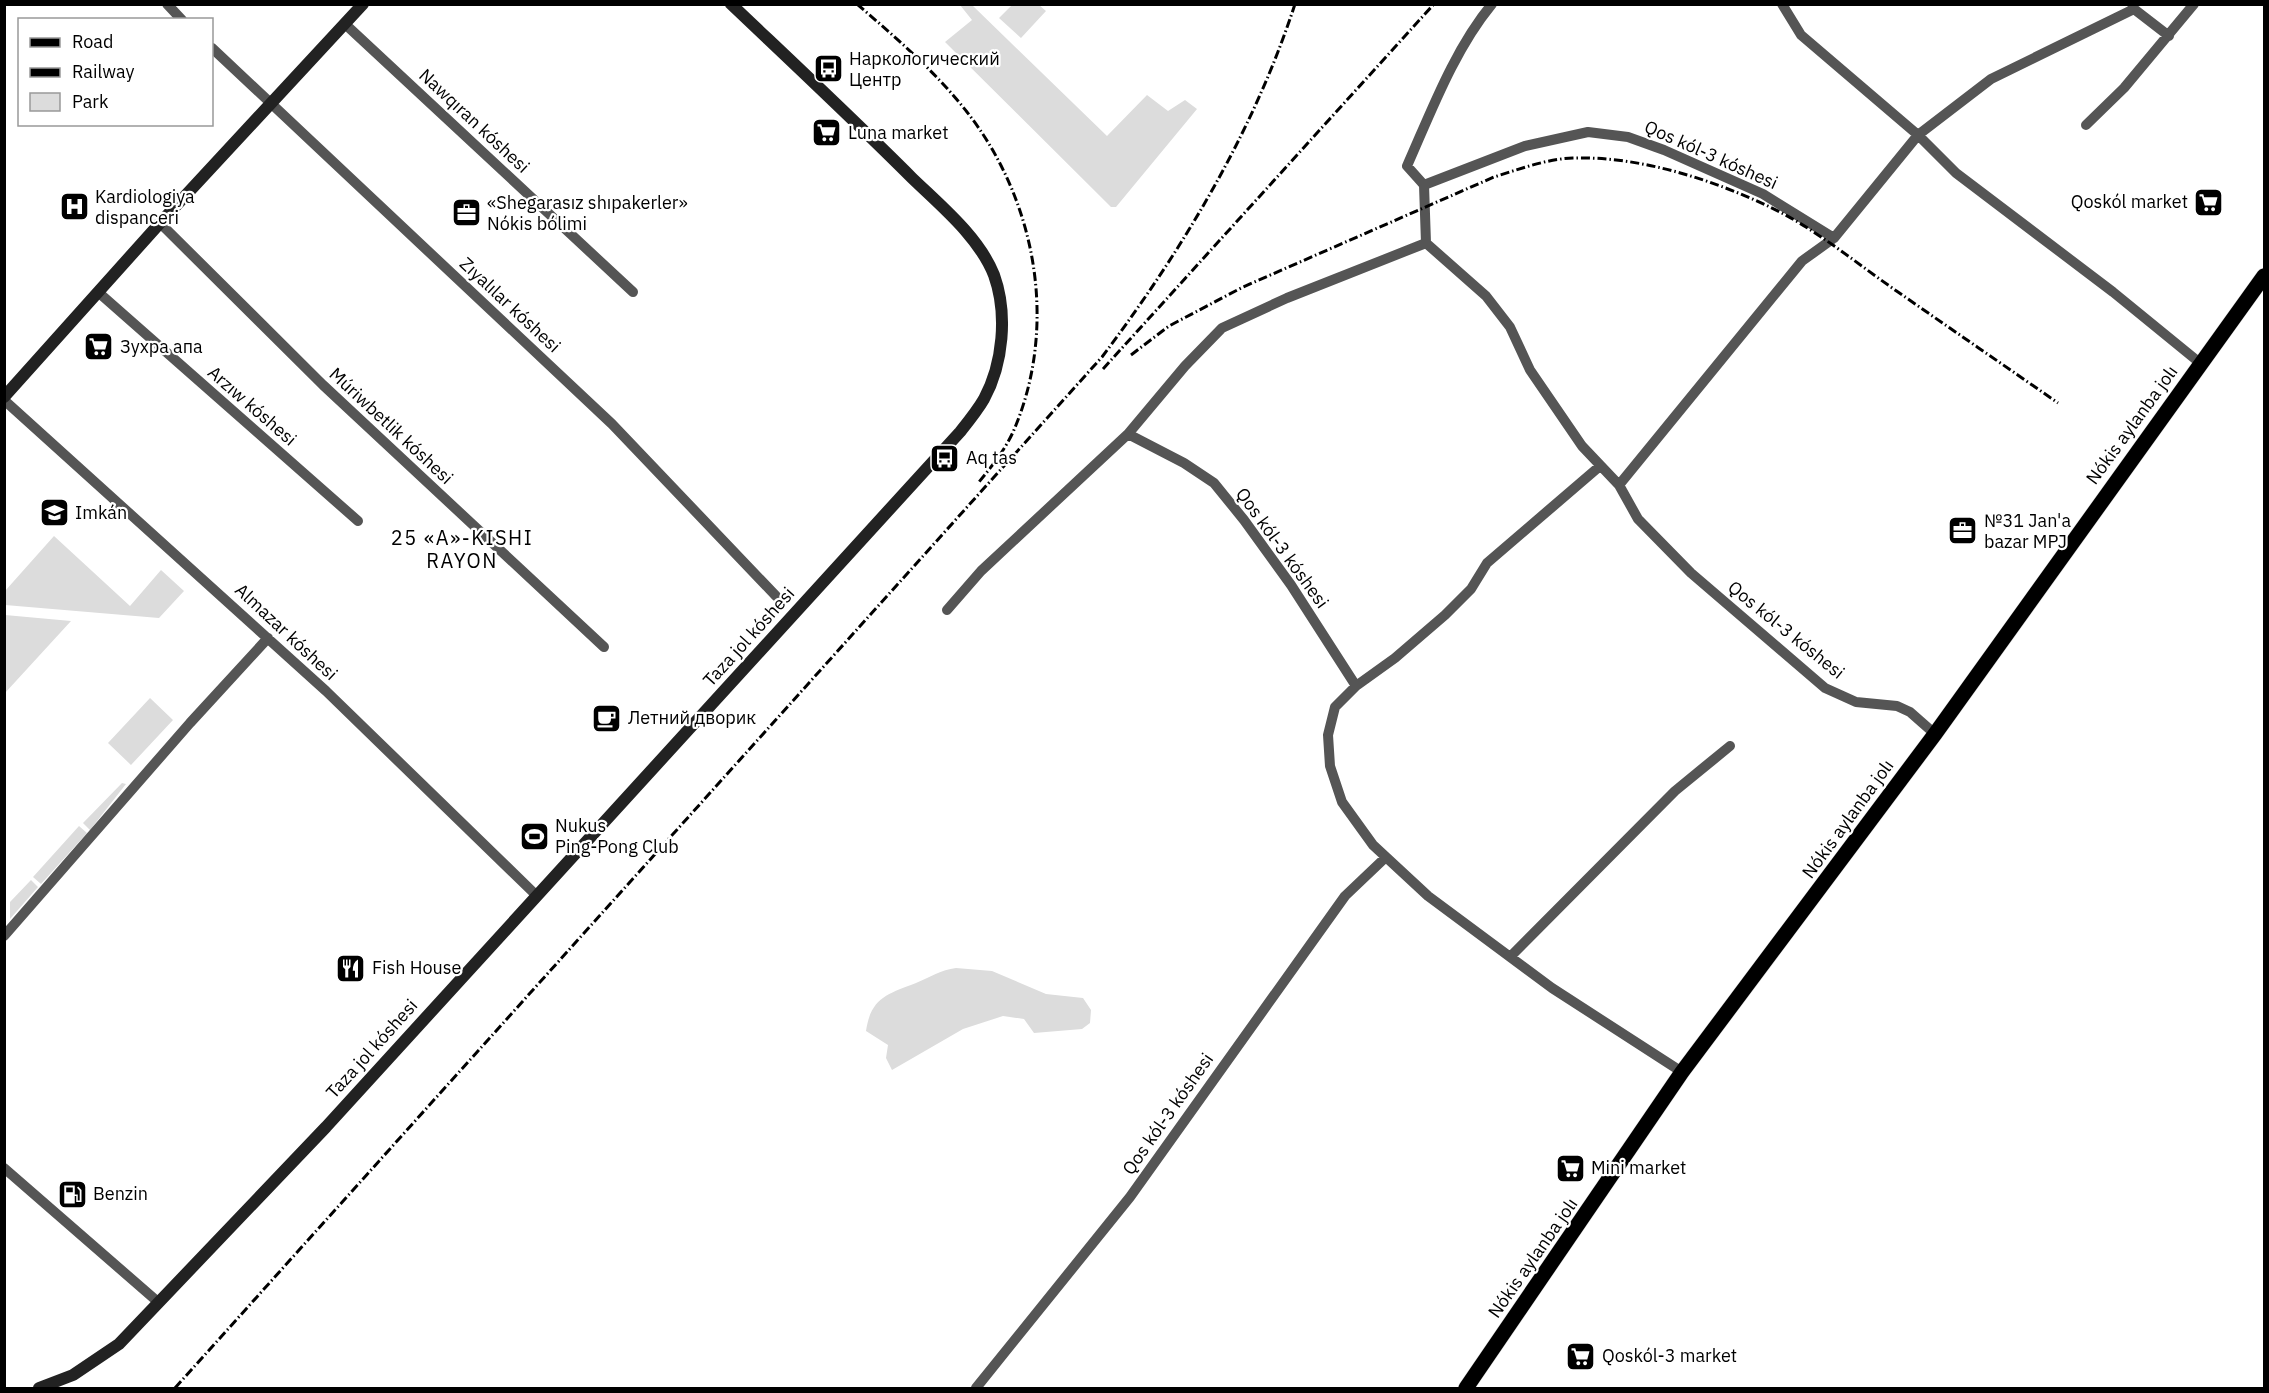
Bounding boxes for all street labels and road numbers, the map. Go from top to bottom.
street label: Nawqıran kóshesi [414,63,534,178]
street label: Qos kól-3 kóshesi [1641,115,1781,194]
street label: Zıyalılar kóshesi [455,252,566,357]
street label: Arzıw kóshesi [203,361,302,451]
street label: Nókis aylanba jolı [2081,361,2182,489]
street label: Múriwbetlik kóshesi [325,362,458,489]
street label: Qos kól-3 kóshesi [1231,483,1334,612]
street label: Qos kól-3 kóshesi [1723,576,1849,684]
street label: Almazar kóshesi [230,578,342,685]
street label: Taza jol kóshesi [698,582,799,691]
street label: Nókis aylanba jolı [1797,755,1898,883]
street label: Taza jol kóshesi [321,994,422,1103]
street label: Qos kól-3 kóshesi [1117,1048,1218,1179]
street label: Nókis aylanba jolı [1483,1193,1583,1322]

